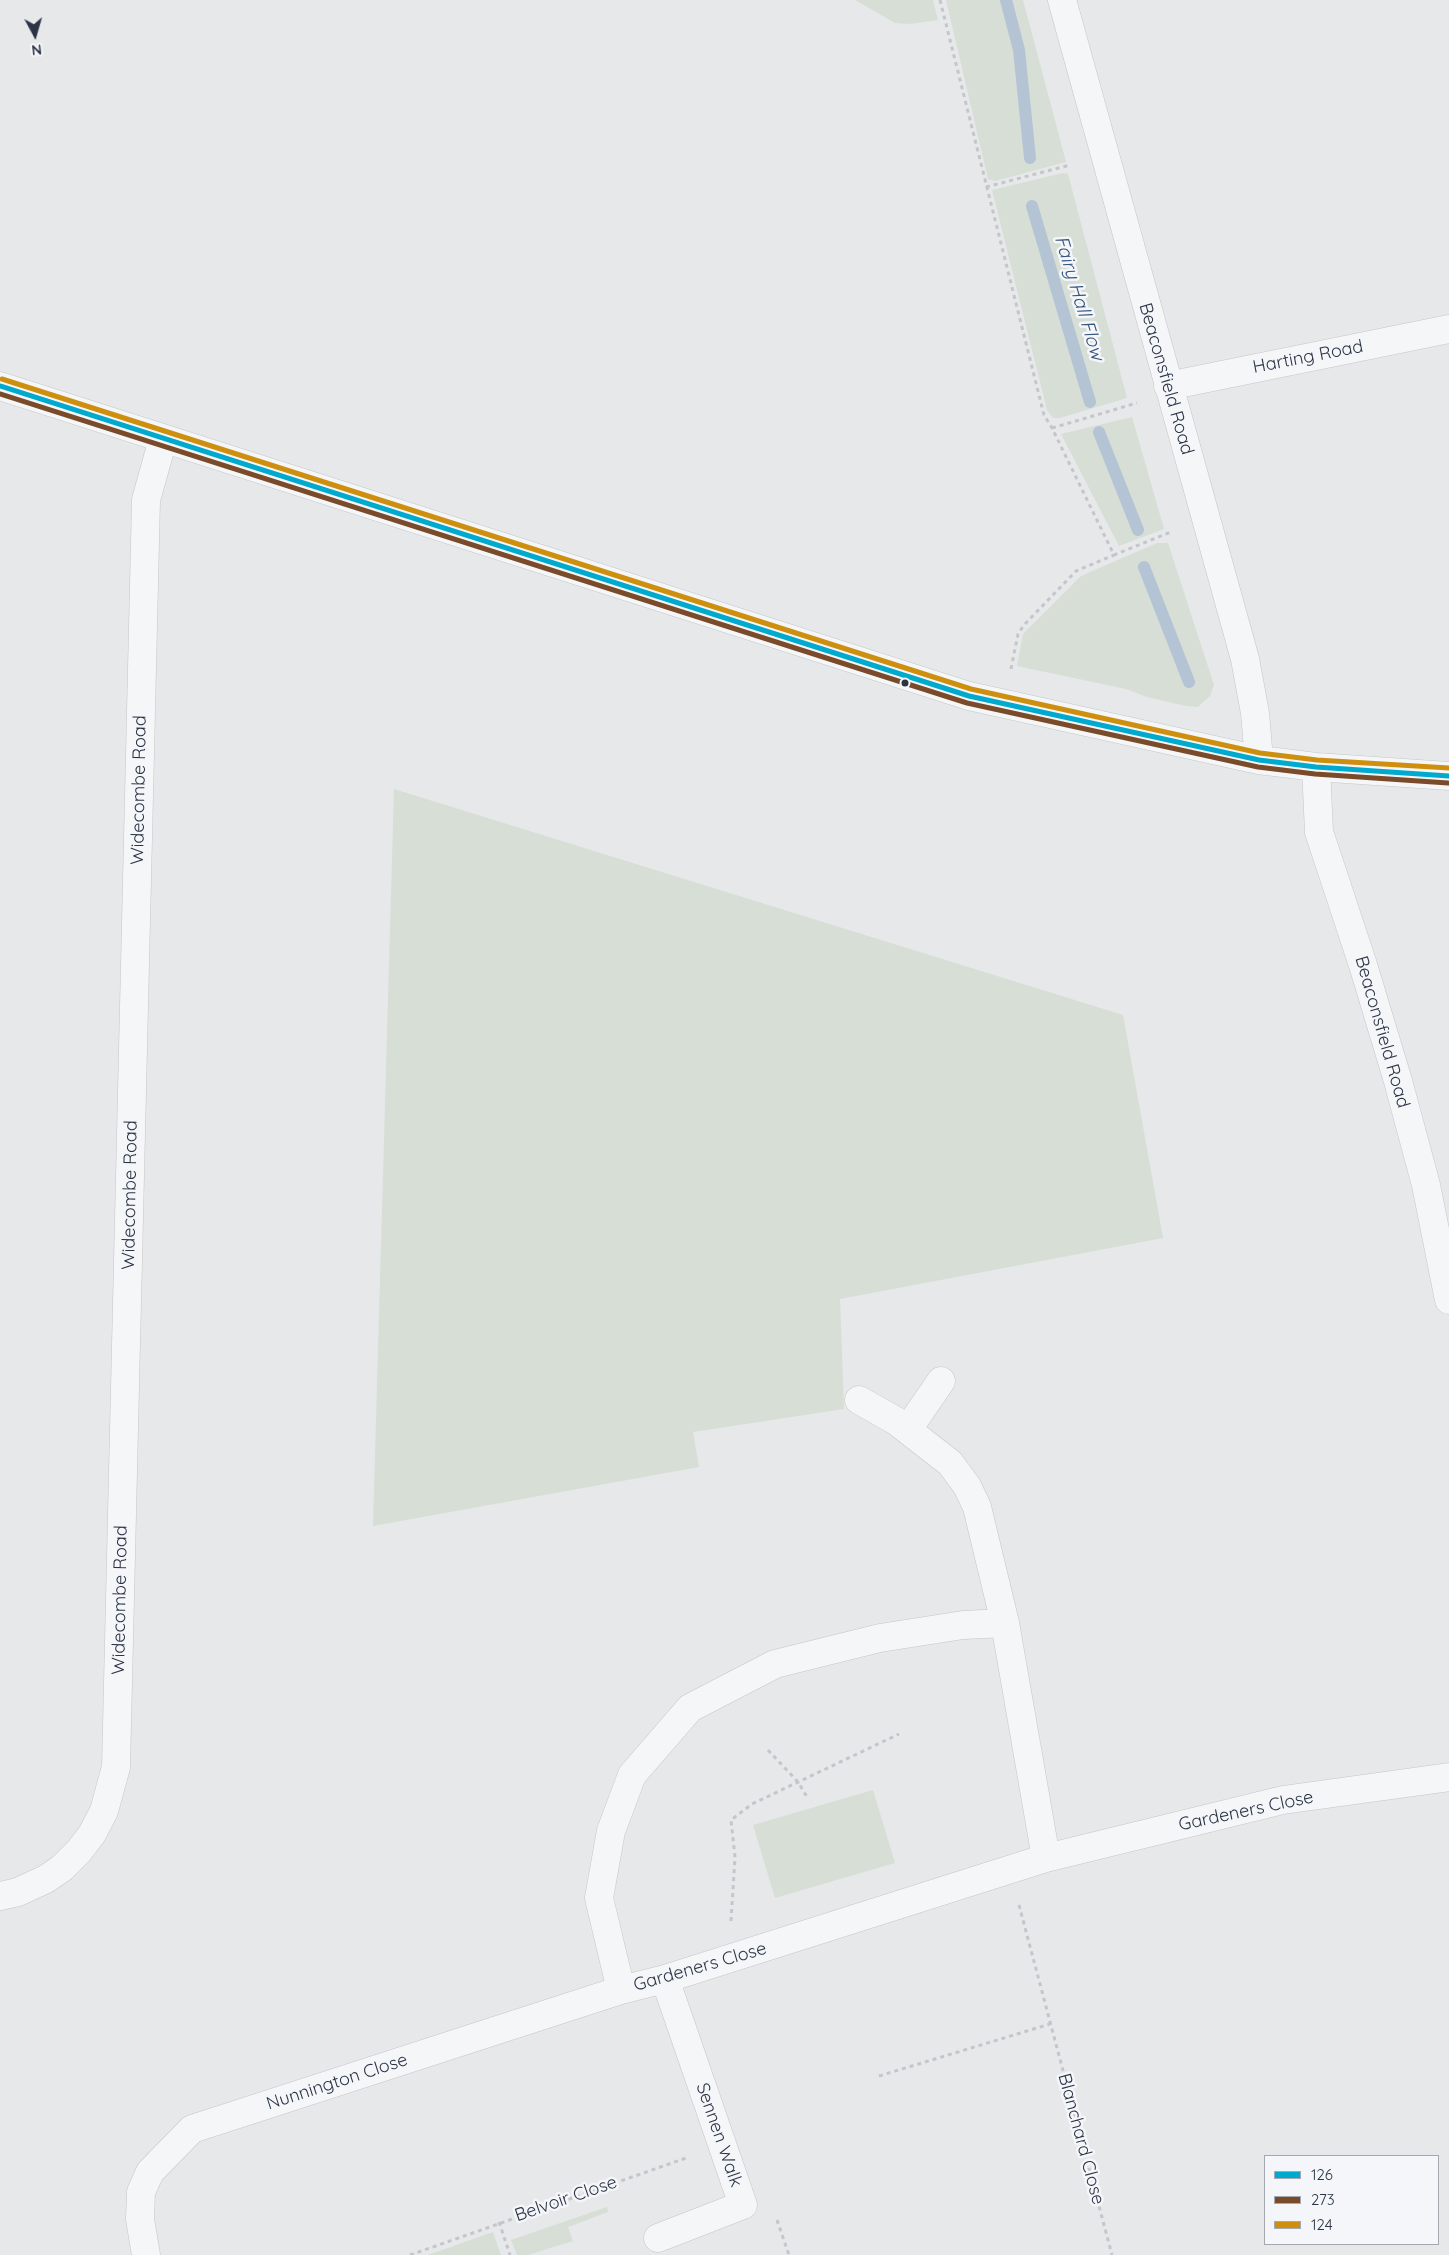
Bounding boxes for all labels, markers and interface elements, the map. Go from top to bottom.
north arrow [10,10,60,60]
text: N [31,40,43,59]
water label: Fairy Hall Flow [1049,233,1109,363]
street label: Beaconsfield Road [1134,301,1198,457]
street label: Harting Road [1251,336,1365,378]
unlabelled marker [900,678,910,688]
street label: Widecombe Road [127,715,151,865]
street label: Beaconsfield Road [1350,954,1414,1110]
street label: Widecombe Road [118,1120,142,1270]
street label: Widecombe Road [108,1525,132,1675]
street label: Gardeners Close [1177,1786,1315,1836]
street label: Gardeners Close [631,1938,769,1996]
street label: Nunnington Close [264,2049,410,2115]
street label: Blanchard Close [1053,2071,1109,2207]
street label: Sennen Walk [691,2080,747,2190]
legend [1264,2155,1439,2245]
text: 126 [1311,2165,1333,2184]
street label: Belvoir Close [512,2171,620,2227]
text: 273 [1311,2190,1335,2209]
text: 124 [1311,2215,1333,2234]

